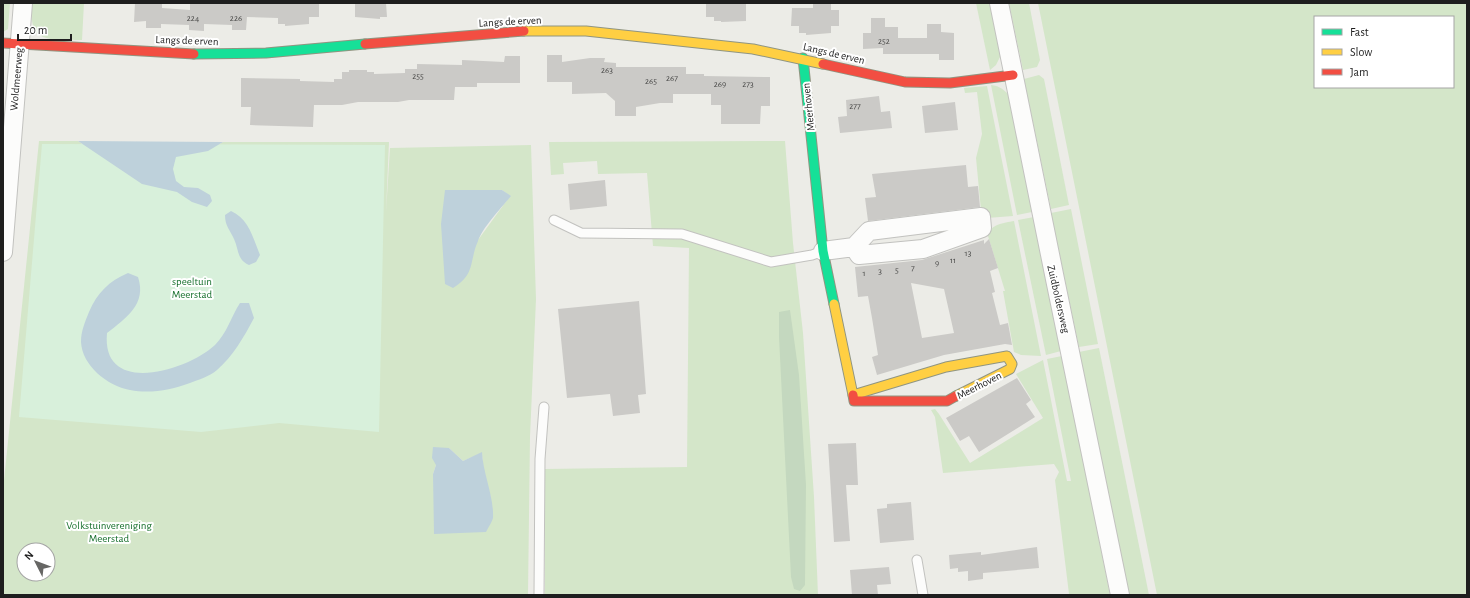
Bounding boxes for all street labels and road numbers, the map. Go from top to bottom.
street label: Langs de erven [478,14,542,29]
street label: Langs de erven [155,34,219,47]
street label: Langs de erven [802,41,866,66]
street label: Woldmeerweg [8,46,25,111]
street label: Meerhoven [800,82,816,132]
street label: Zuidboldersweg [1045,264,1072,335]
street label: Meerhoven [955,370,1003,401]

